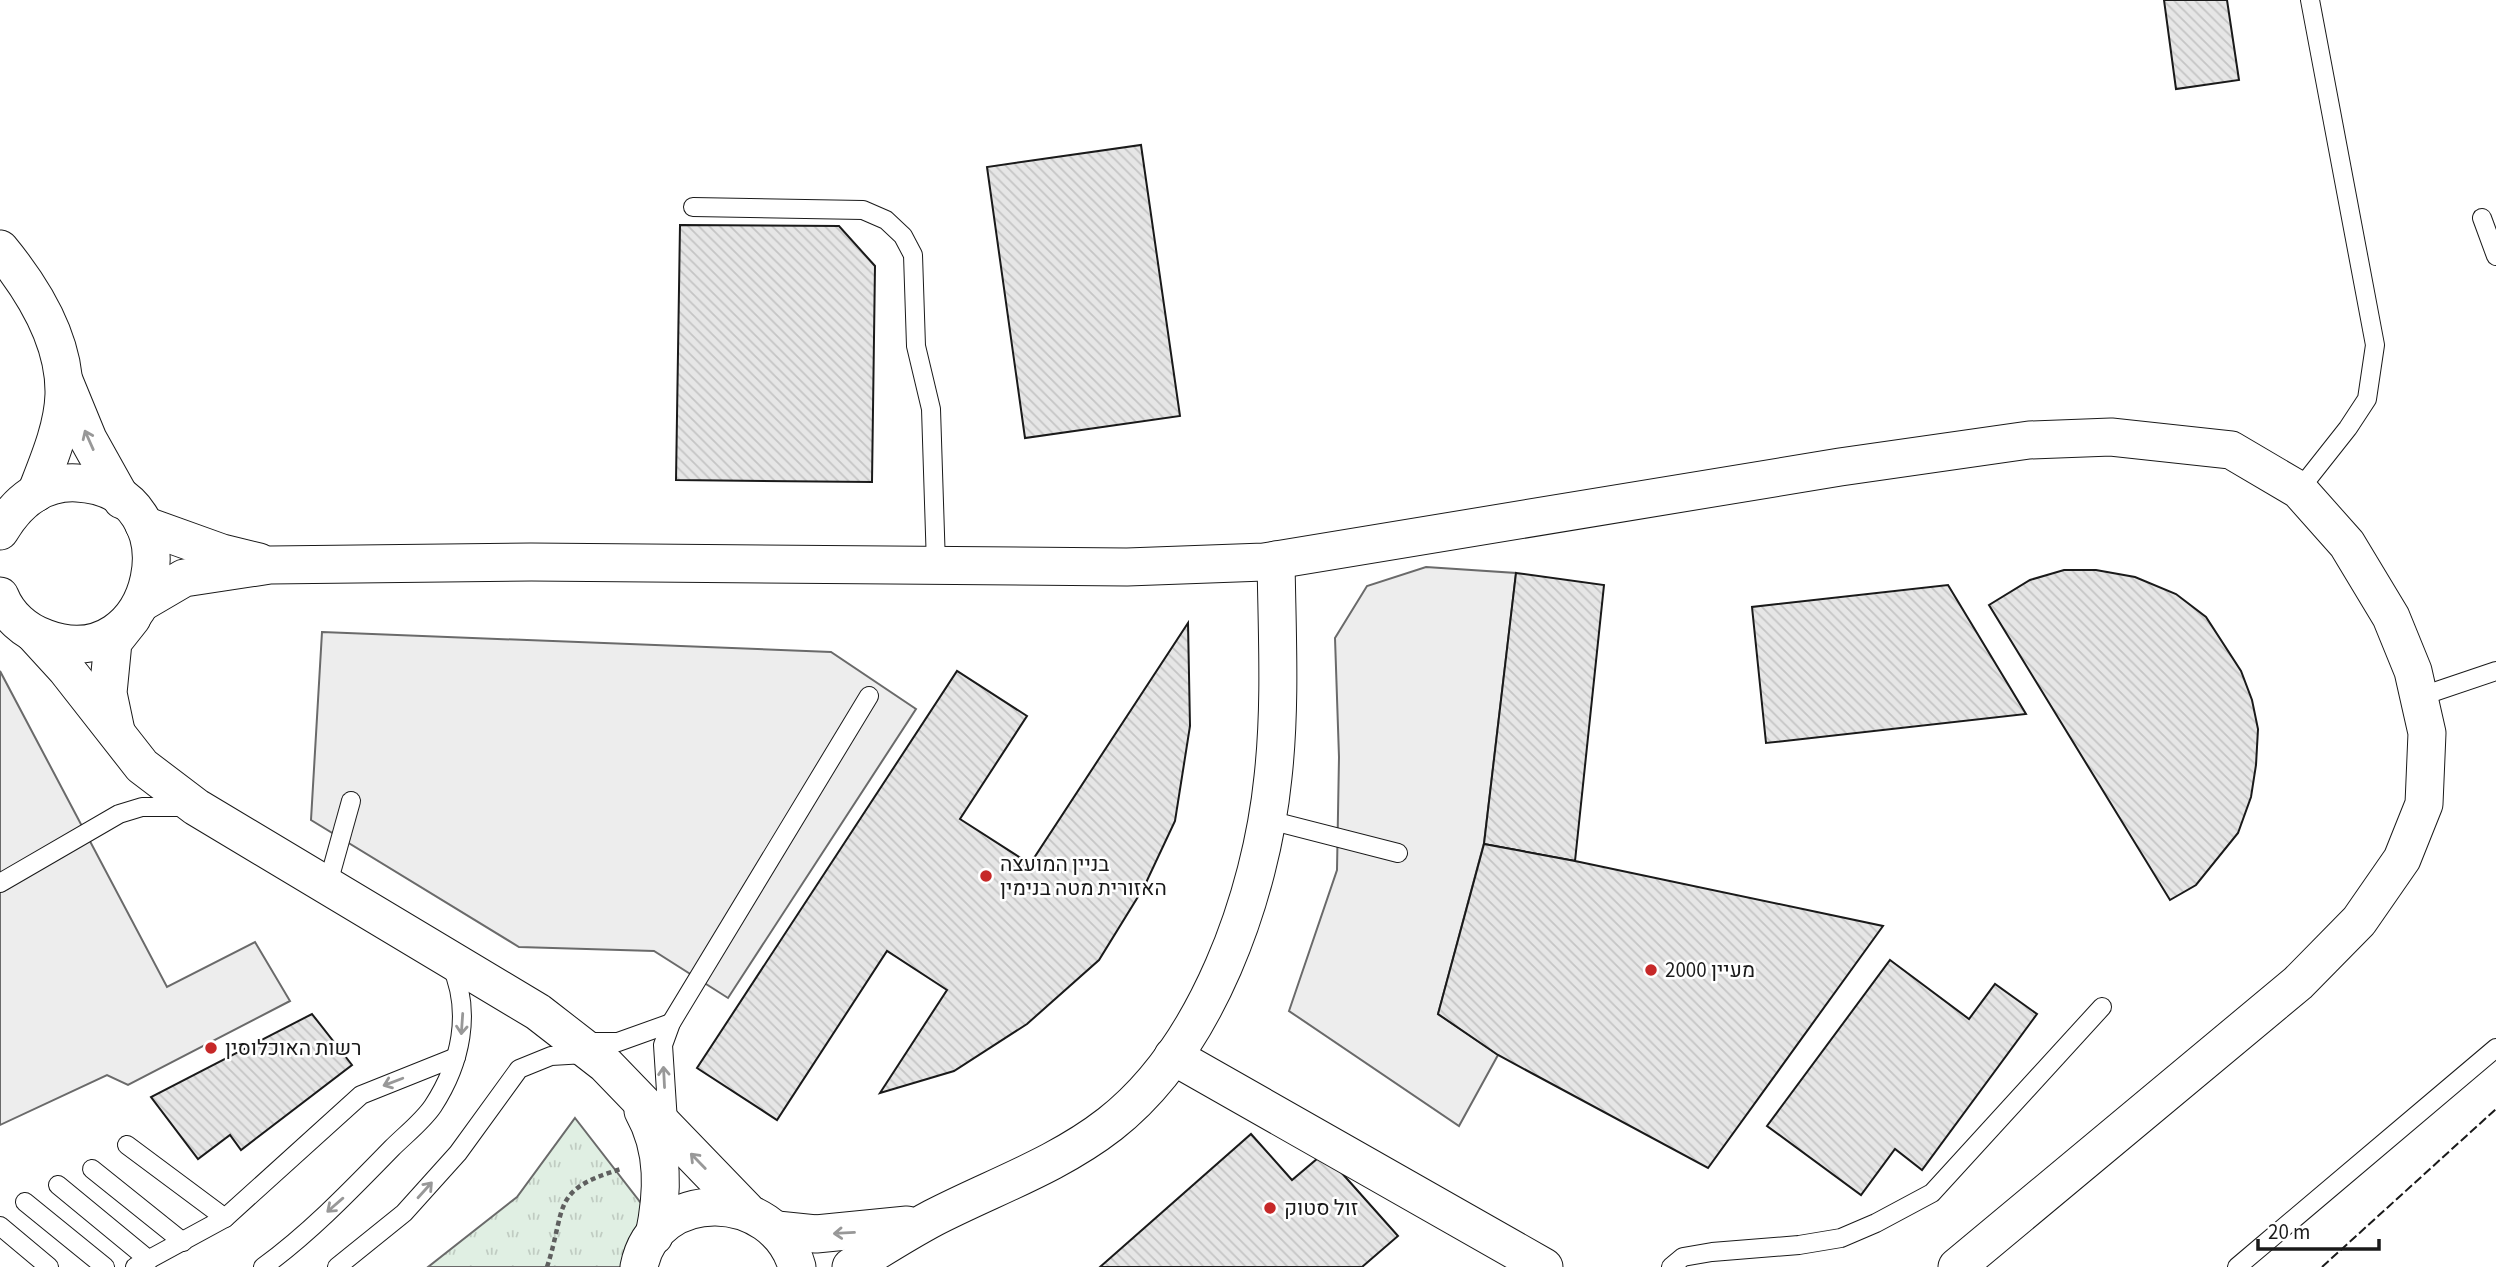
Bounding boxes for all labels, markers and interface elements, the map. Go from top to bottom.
one-way arrow [82,430,95,451]
place label: בניין המועצה האזורית מטה בנימין [1000,849,1167,903]
marker: בניין המועצה האזורית מטה בנימין [978,868,994,884]
place label: מעיין 2000 [1665,955,1755,985]
marker: מעיין 2000 [1643,962,1659,978]
one-way arrow [455,1012,468,1035]
place label: רשות האוכלוסין [225,1033,362,1063]
marker: רשות האוכלוסין [203,1040,219,1056]
one-way arrow [657,1066,670,1089]
one-way arrow [382,1077,404,1090]
one-way arrow [690,1153,707,1170]
one-way arrow [417,1181,433,1199]
place label: זול סטוק [1284,1193,1358,1223]
one-way arrow [327,1196,344,1213]
marker: זול סטוק [1262,1200,1278,1216]
scale bar [2258,1208,2379,1252]
text: 20 m [2268,1217,2310,1247]
one-way arrow [833,1227,856,1240]

